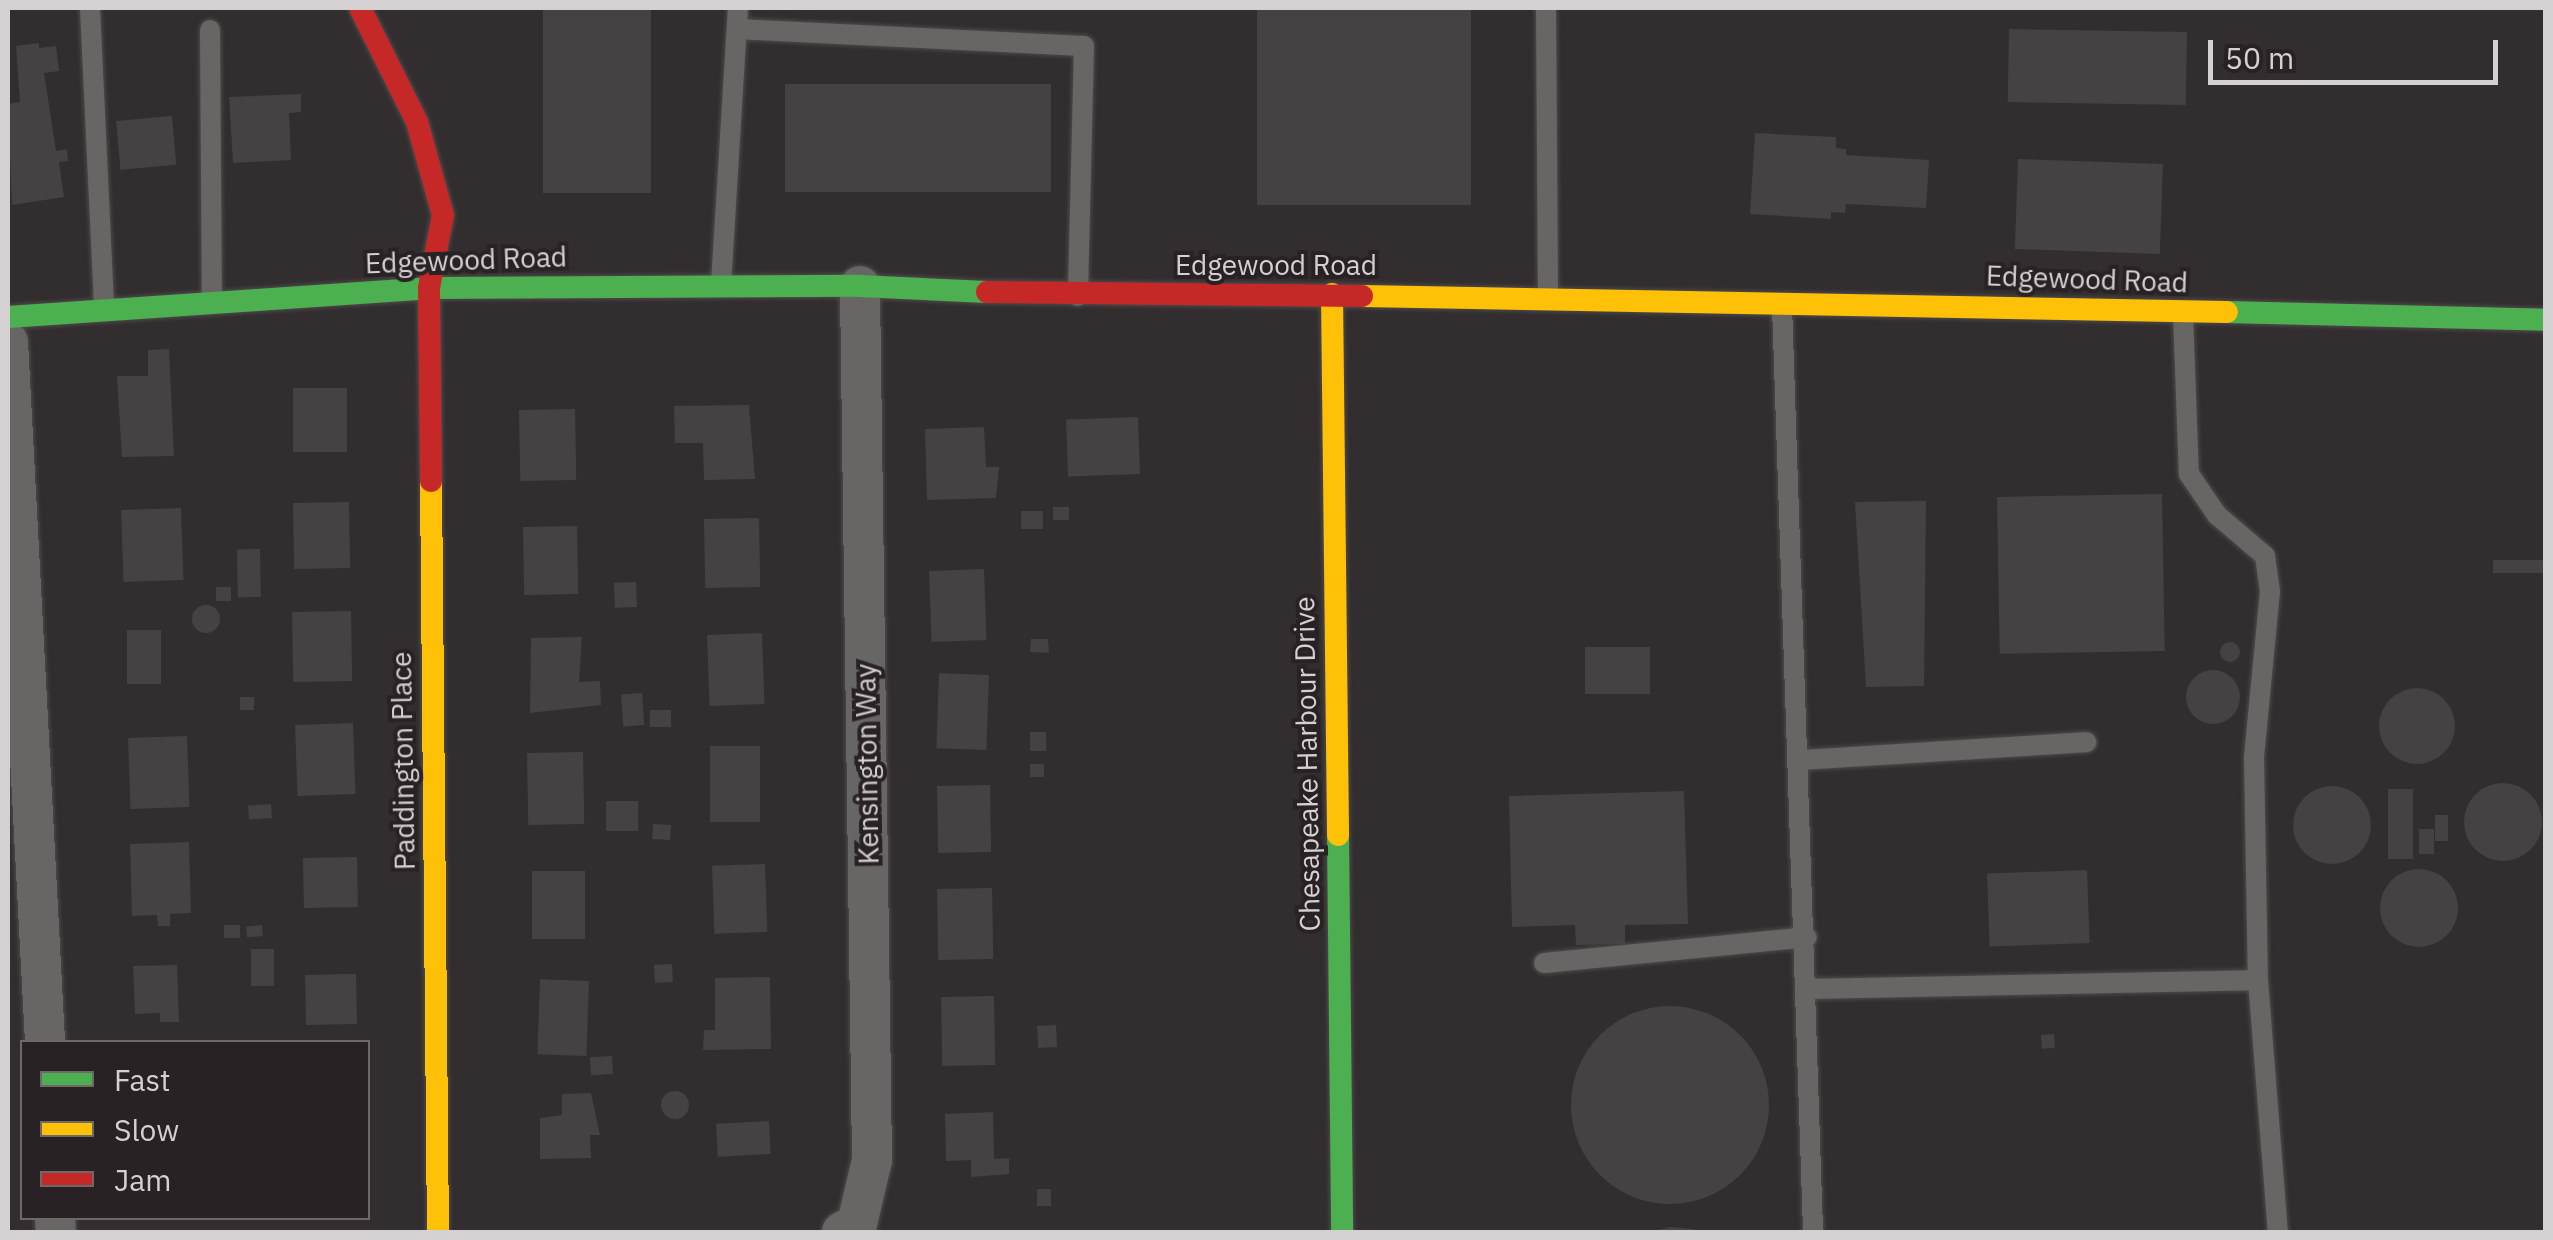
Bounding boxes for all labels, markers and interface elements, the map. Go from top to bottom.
scale bar [2213,20,2503,82]
text: 50 m [2225,38,2294,77]
street label: Edgewood Road [364,240,568,280]
street label: Edgewood Road [1175,248,1377,282]
street label: Edgewood Road [1985,259,2189,299]
street label: Chesapeake Harbour Drive [1287,596,1327,932]
street label: Paddington Place [384,651,422,871]
street label: Kensington Way [848,663,886,865]
legend [20,1040,370,1220]
text: Fast [114,1060,171,1099]
text: Slow [114,1110,179,1149]
text: Jam [114,1160,172,1199]

